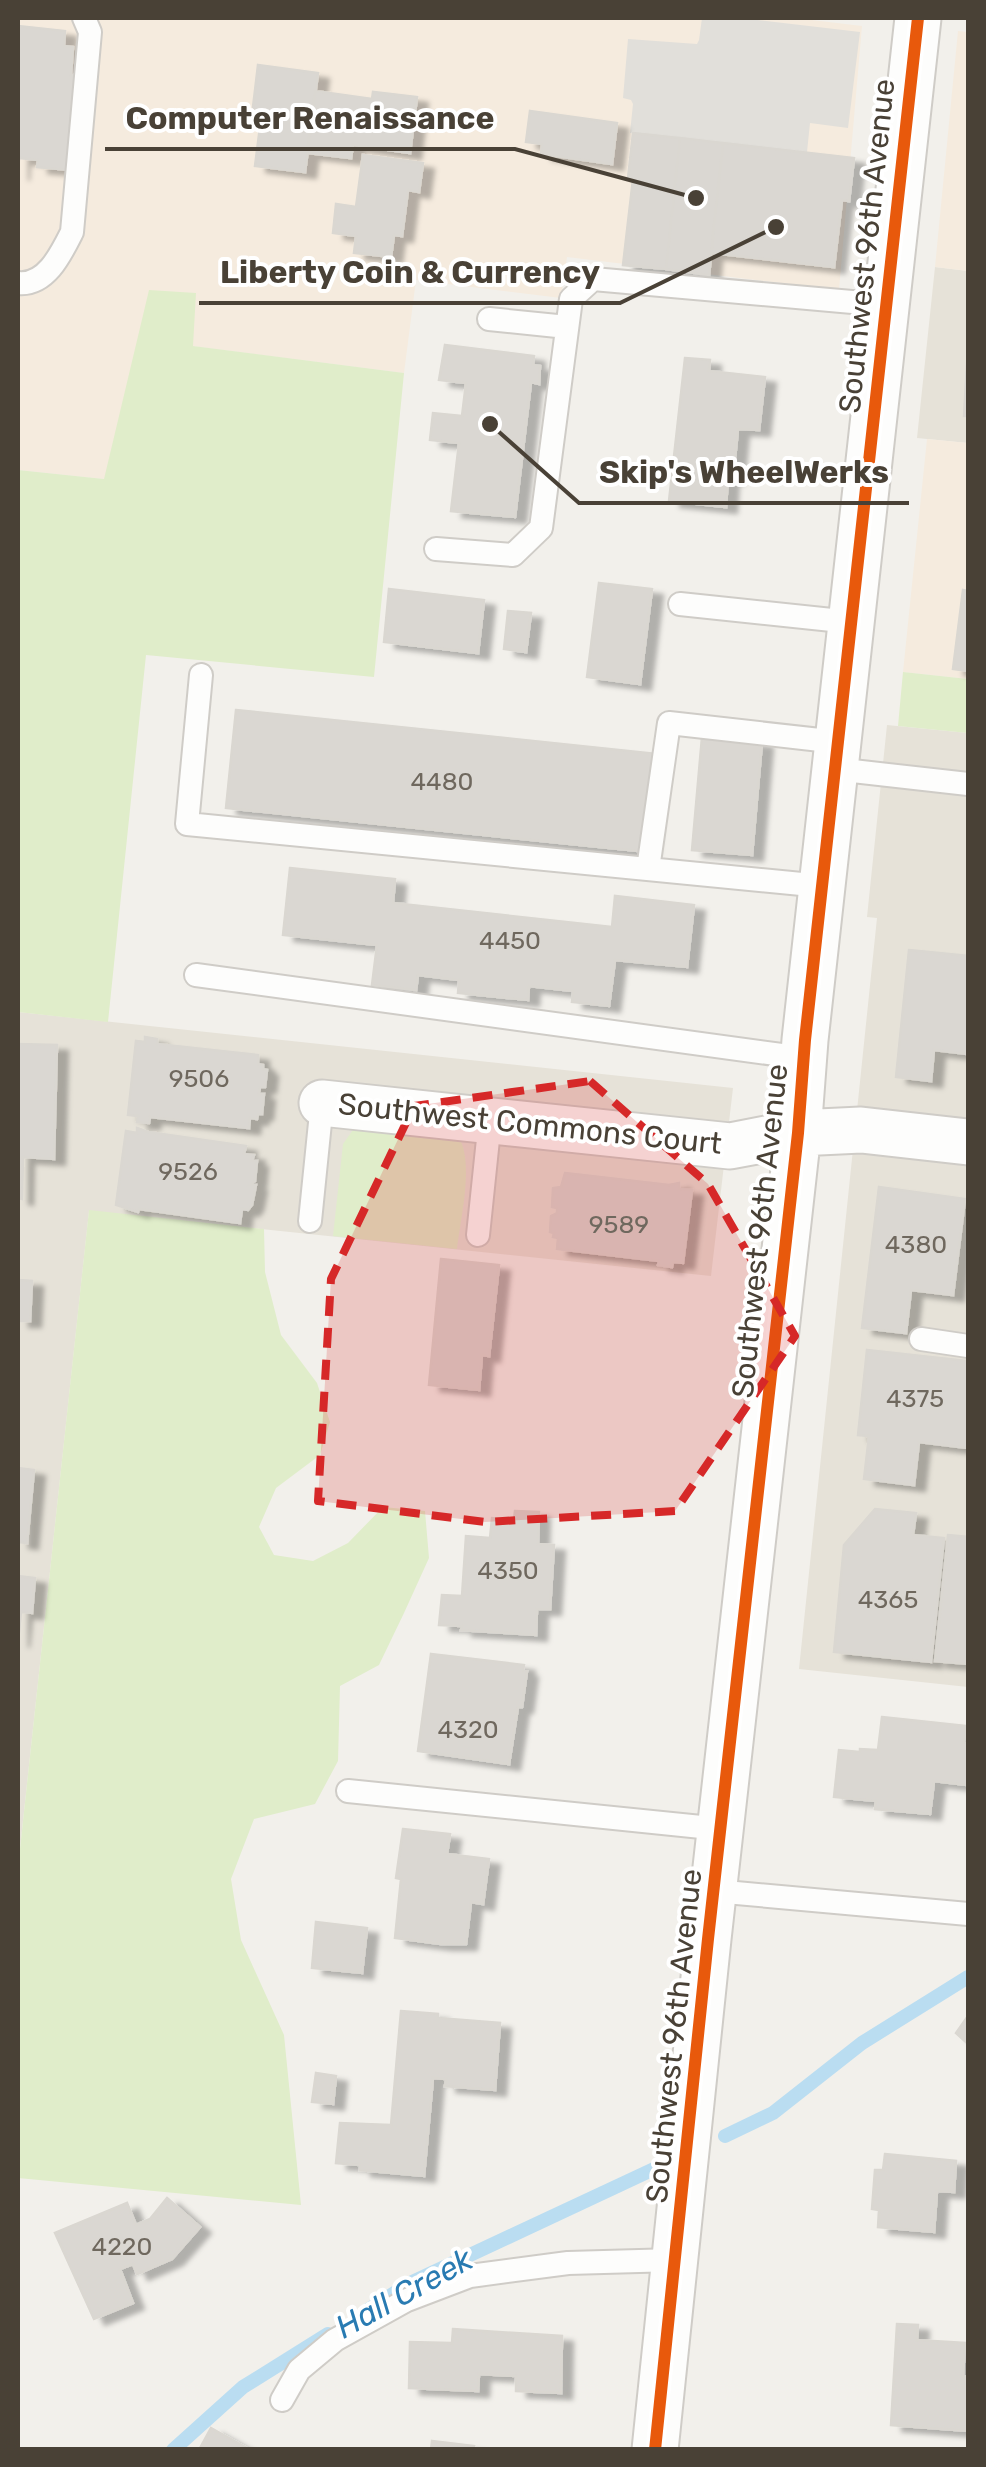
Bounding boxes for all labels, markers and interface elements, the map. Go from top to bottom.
street label: Southwest 96th Avenue [832,77,902,415]
callout: Computer Renaissance [105,87,515,149]
text: Computer Renaissance [126,99,494,137]
callout: Liberty Coin & Currency [199,241,620,303]
text: Liberty Coin & Currency [220,253,600,291]
callout: Skip's WheelWerks [579,441,909,503]
text: Skip's WheelWerks [599,453,889,491]
house number: 4480 [411,767,473,796]
house number: 4450 [479,926,541,955]
street label: Southwest 96th Avenue [725,1062,795,1400]
house number: 9506 [169,1064,229,1093]
street label: Southwest Commons Court [336,1086,724,1162]
house number: 9526 [158,1157,218,1186]
house number: 9589 [589,1210,649,1239]
house number: 4380 [885,1230,947,1259]
house number: 4375 [886,1384,944,1413]
house number: 4350 [477,1556,539,1585]
house number: 4365 [858,1585,918,1614]
house number: 4320 [437,1715,499,1744]
street label: Southwest 96th Avenue [639,1867,709,2205]
house number: 4220 [92,2232,152,2261]
water label: Hall Creek [329,2240,480,2346]

